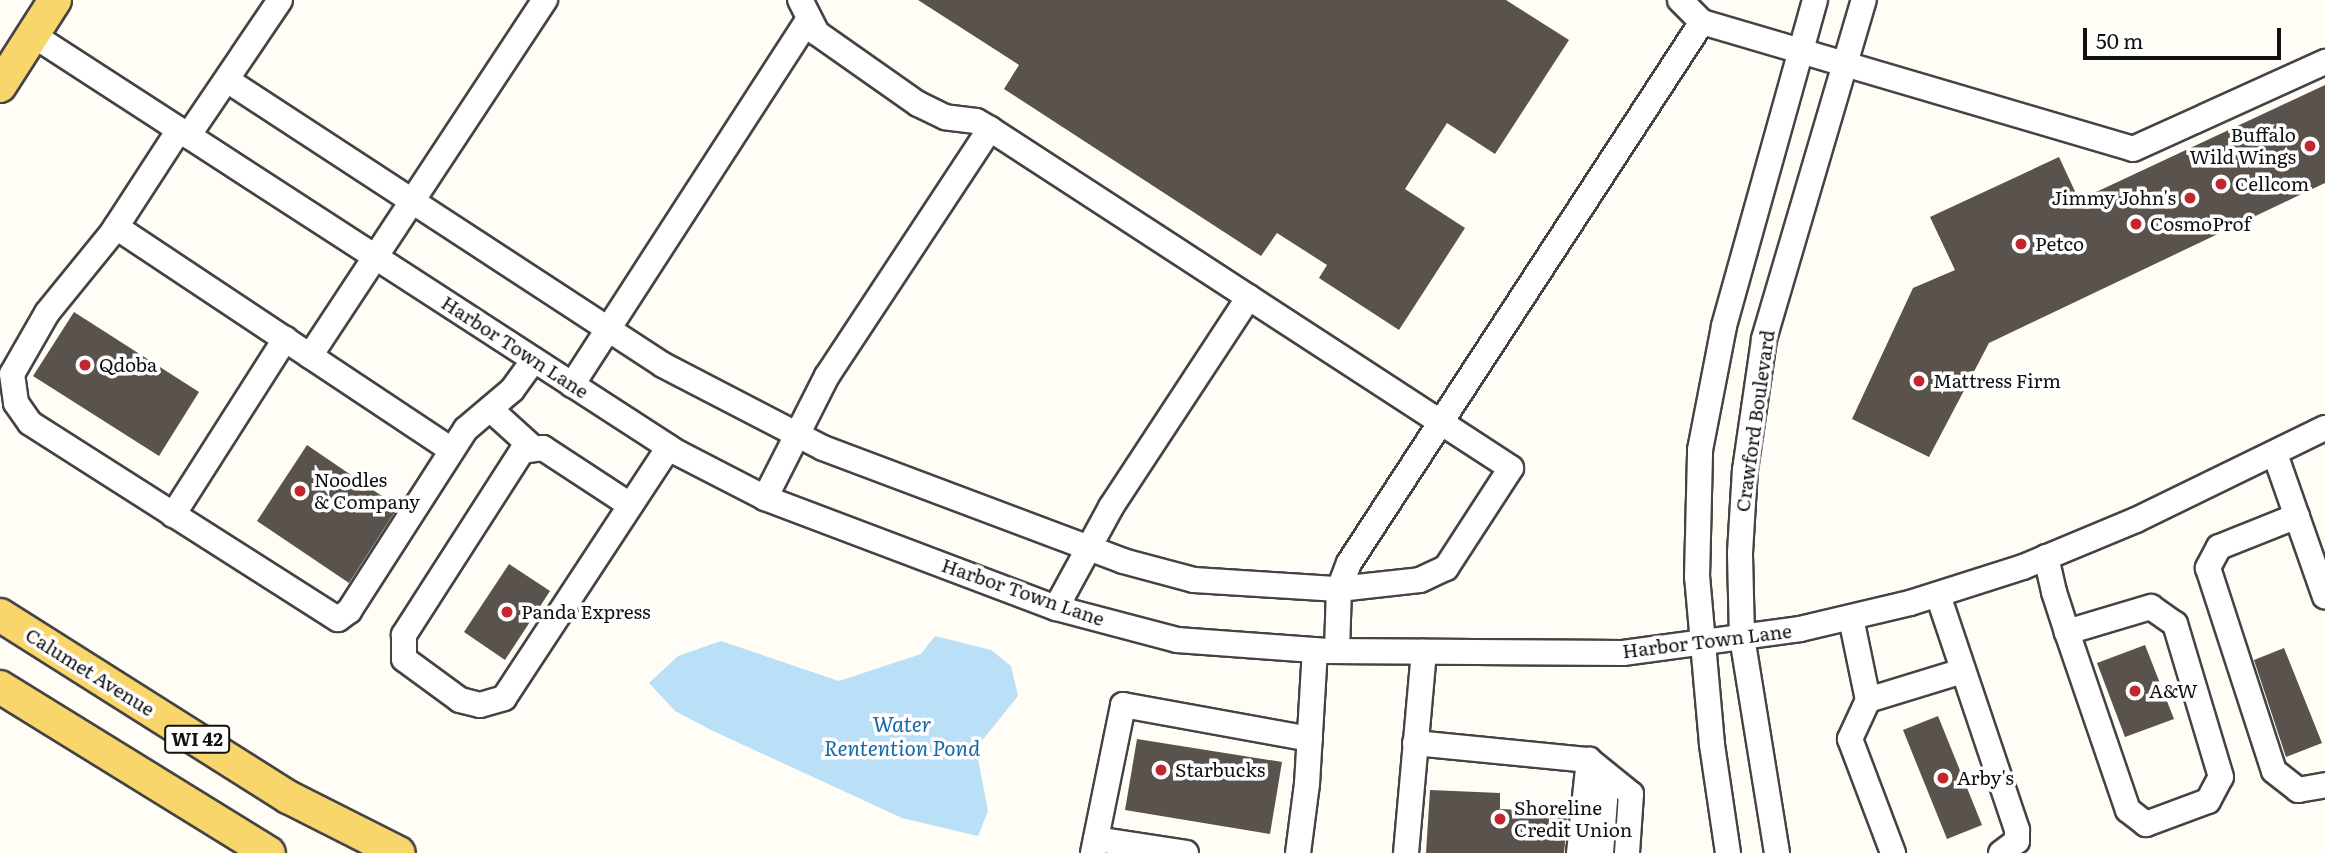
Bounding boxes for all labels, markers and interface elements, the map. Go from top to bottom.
scale bar [2087,14,2285,58]
text: 50 m [2096,24,2143,55]
place label: Buffalo Wild Wings [2190,124,2296,168]
marker: Buffalo Wild Wings [2302,138,2318,154]
place label: Cellcom [2235,173,2309,195]
marker: Cellcom [2213,176,2229,192]
place label: Jimmy John's [2051,187,2176,209]
marker: Jimmy John's [2182,190,2198,206]
place label: CosmoProf [2150,213,2251,235]
marker: CosmoProf [2128,216,2144,232]
place label: Petco [2035,233,2084,255]
marker: Petco [2013,236,2029,252]
street label: Harbor Town Lane [437,291,593,403]
street label: Crawford Boulevard [1731,329,1779,513]
place label: Qdoba [99,354,157,376]
marker: Qdoba [77,357,93,373]
place label: Mattress Firm [1933,370,2061,392]
marker: Mattress Firm [1911,373,1927,389]
place label: Noodles & Company [314,469,420,513]
marker: Noodles & Company [292,483,308,499]
street label: Harbor Town Lane [939,553,1107,631]
place label: Panda Express [521,601,651,623]
marker: Panda Express [499,604,515,620]
street label: Harbor Town Lane [1621,619,1793,663]
street label: Calumet Avenue [21,623,159,721]
place label: A&W [2149,680,2198,702]
marker: A&W [2127,683,2143,699]
water label: Water Rentention Pond [824,710,980,760]
road number: WI 42 [164,724,230,754]
place label: Starbucks [1175,759,1265,781]
marker: Starbucks [1153,762,1169,778]
place label: Arby's [1957,767,2014,789]
marker: Arby's [1935,770,1951,786]
place label: Shoreline Credit Union [1514,797,1632,841]
marker: Shoreline Credit Union [1492,811,1508,827]

